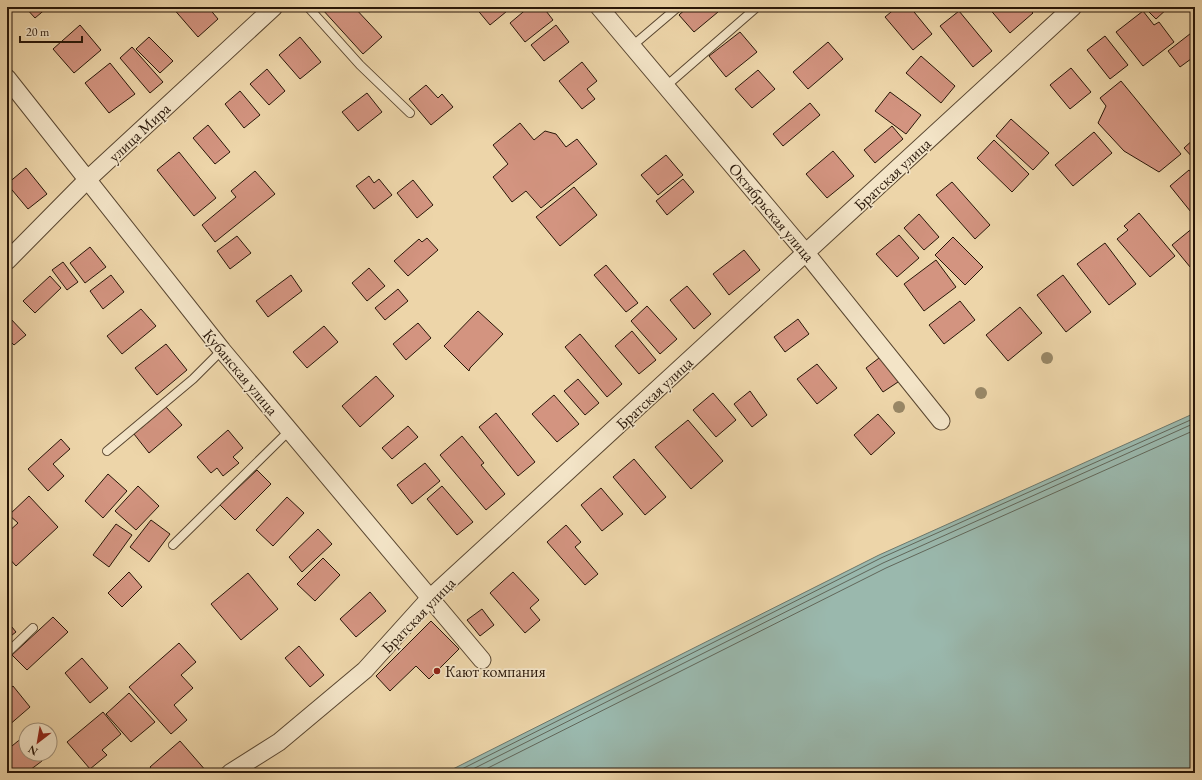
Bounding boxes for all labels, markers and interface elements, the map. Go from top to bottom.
scale bar [20,18,82,44]
text: 20 m [26,24,50,40]
street label: улица Мира [104,98,175,167]
street label: Братская улица [849,133,936,216]
street label: Октябрьская улица [724,158,820,267]
street label: Кубанская улица [198,325,283,420]
street label: Братская улица [611,352,698,435]
street label: Братская улица [377,572,460,658]
place label: Кают компания [445,661,546,682]
marker: Кают компания [432,666,442,676]
north arrow [18,722,58,762]
text: N [25,742,40,759]

